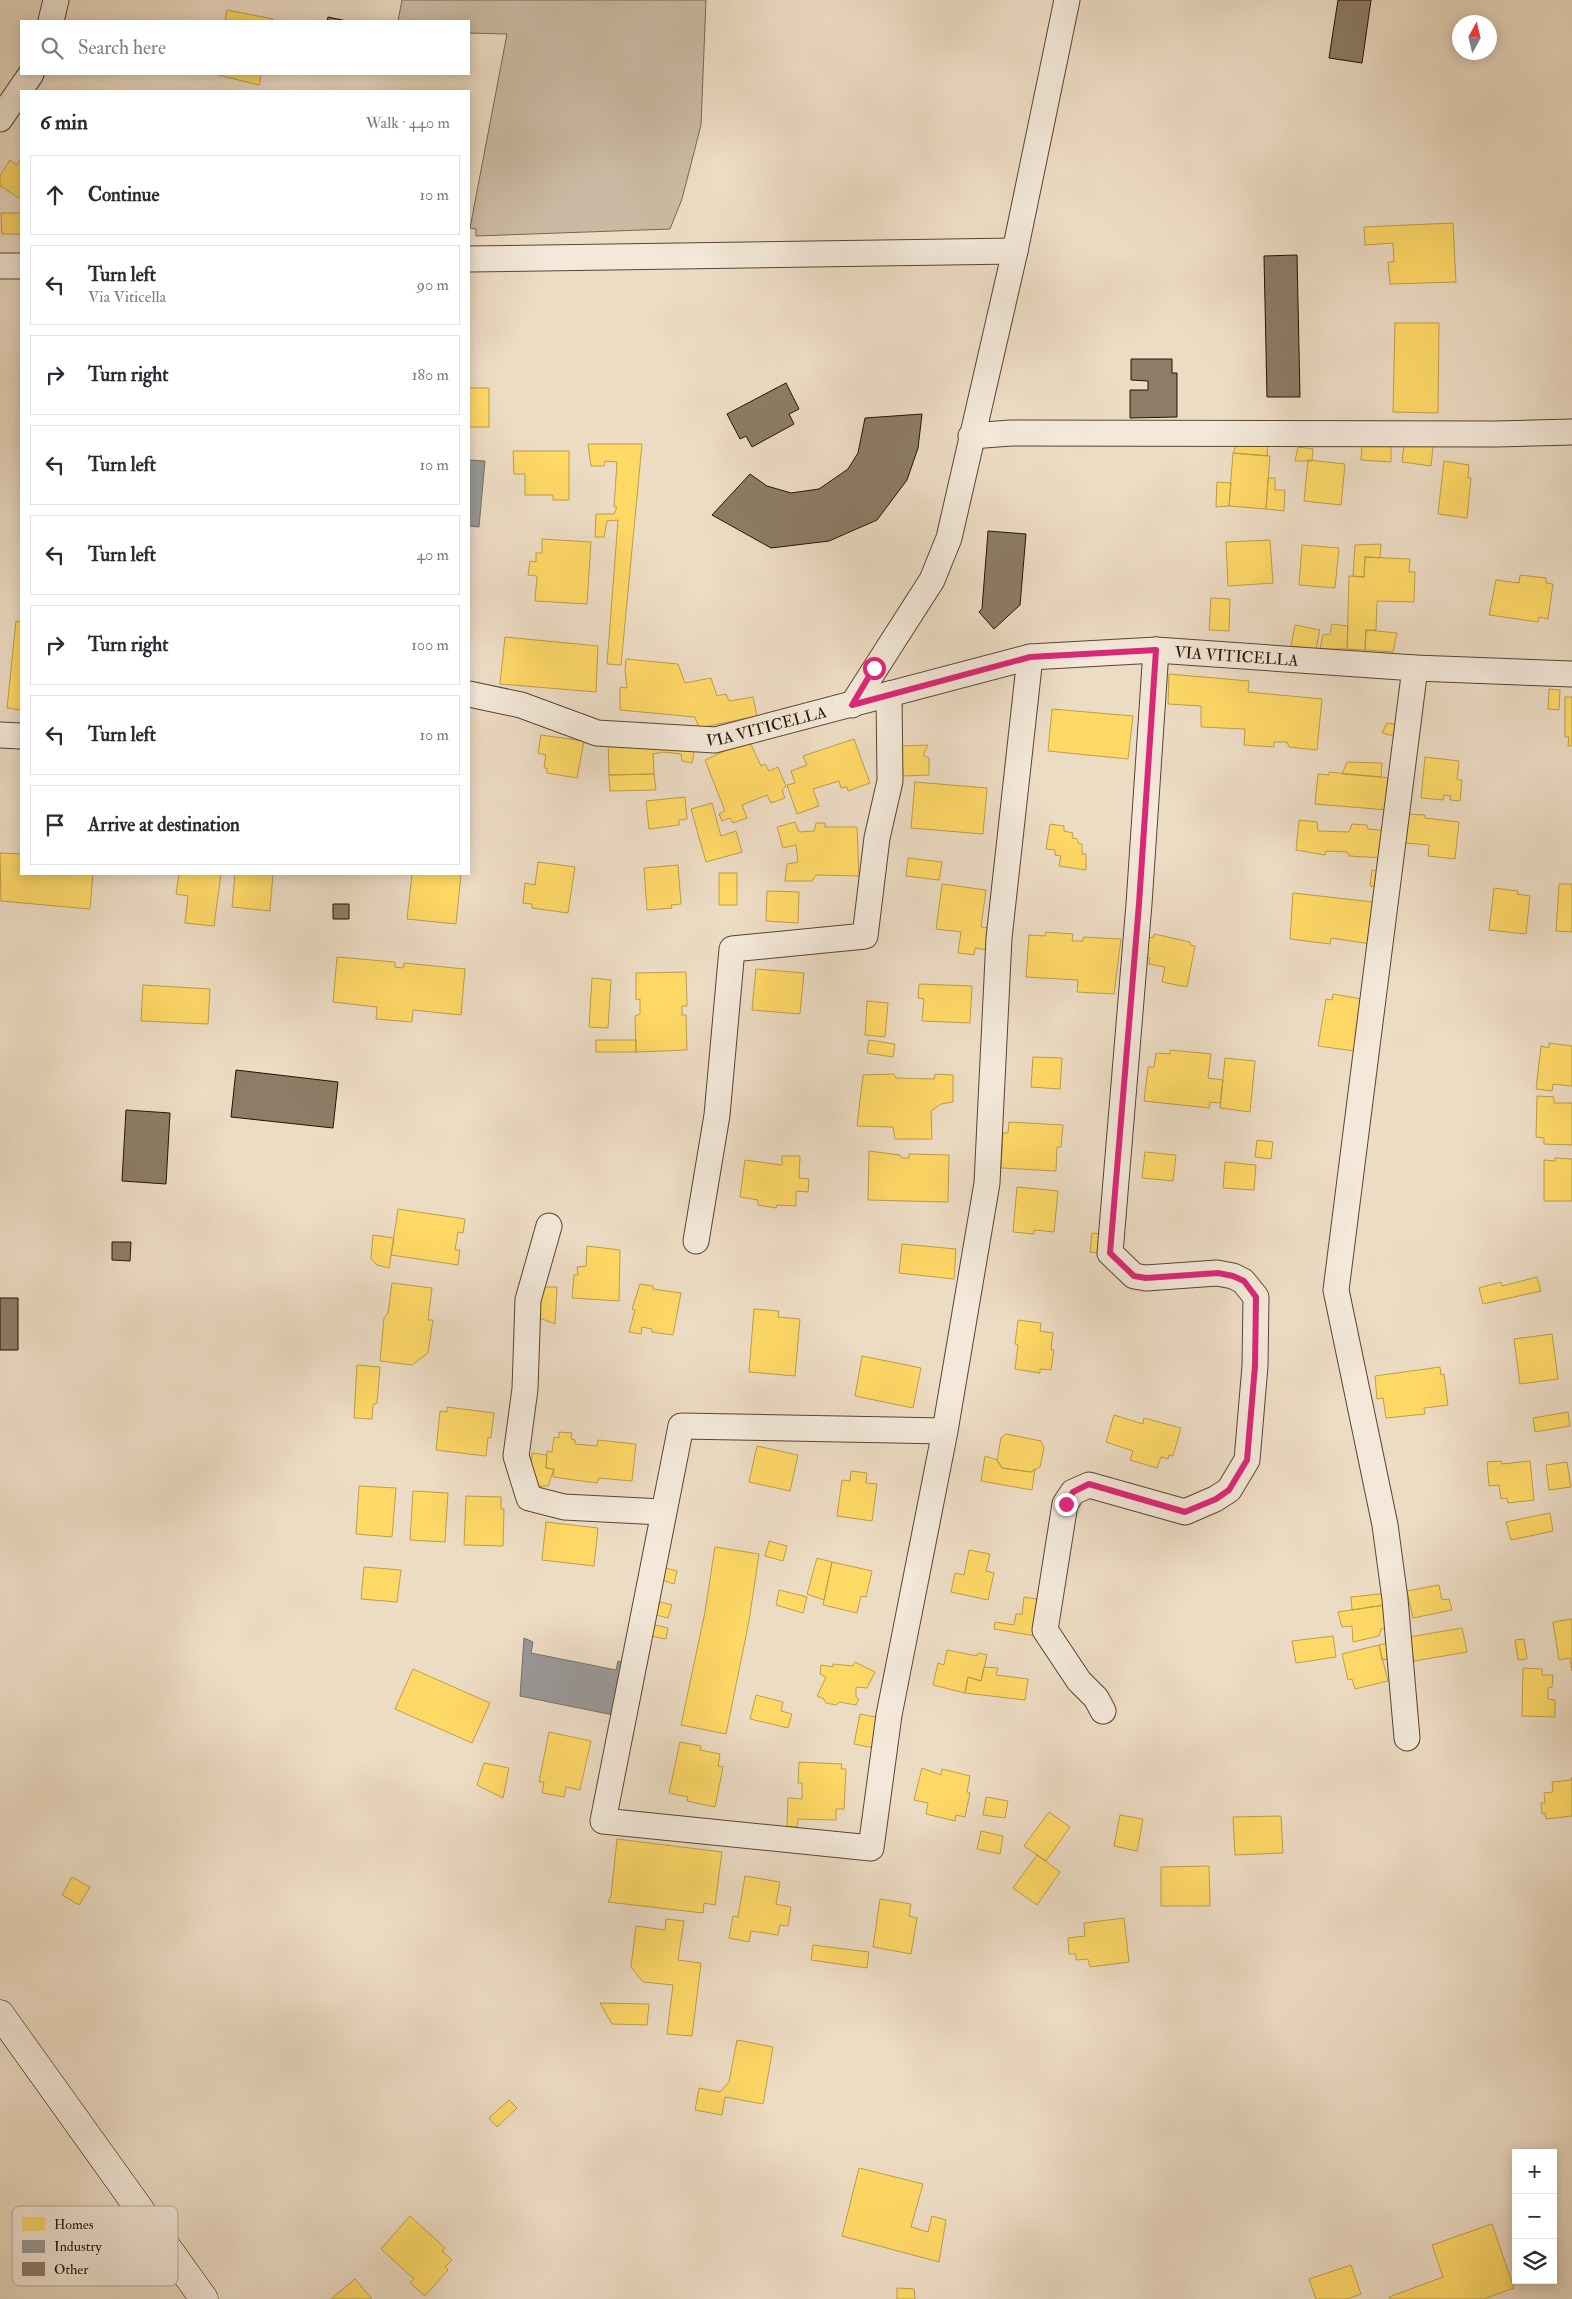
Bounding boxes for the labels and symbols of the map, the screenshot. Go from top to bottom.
north arrow [1452,15,1497,60]
street label: VIA VITICELLA [1174,642,1299,671]
route start [863,657,886,680]
street label: VIA VITICELLA [705,702,829,751]
route end [1055,1493,1078,1516]
legend [12,2206,178,2286]
text: Homes [54,2216,94,2233]
text: Industry [54,2238,103,2256]
text: Other [54,2261,89,2278]

